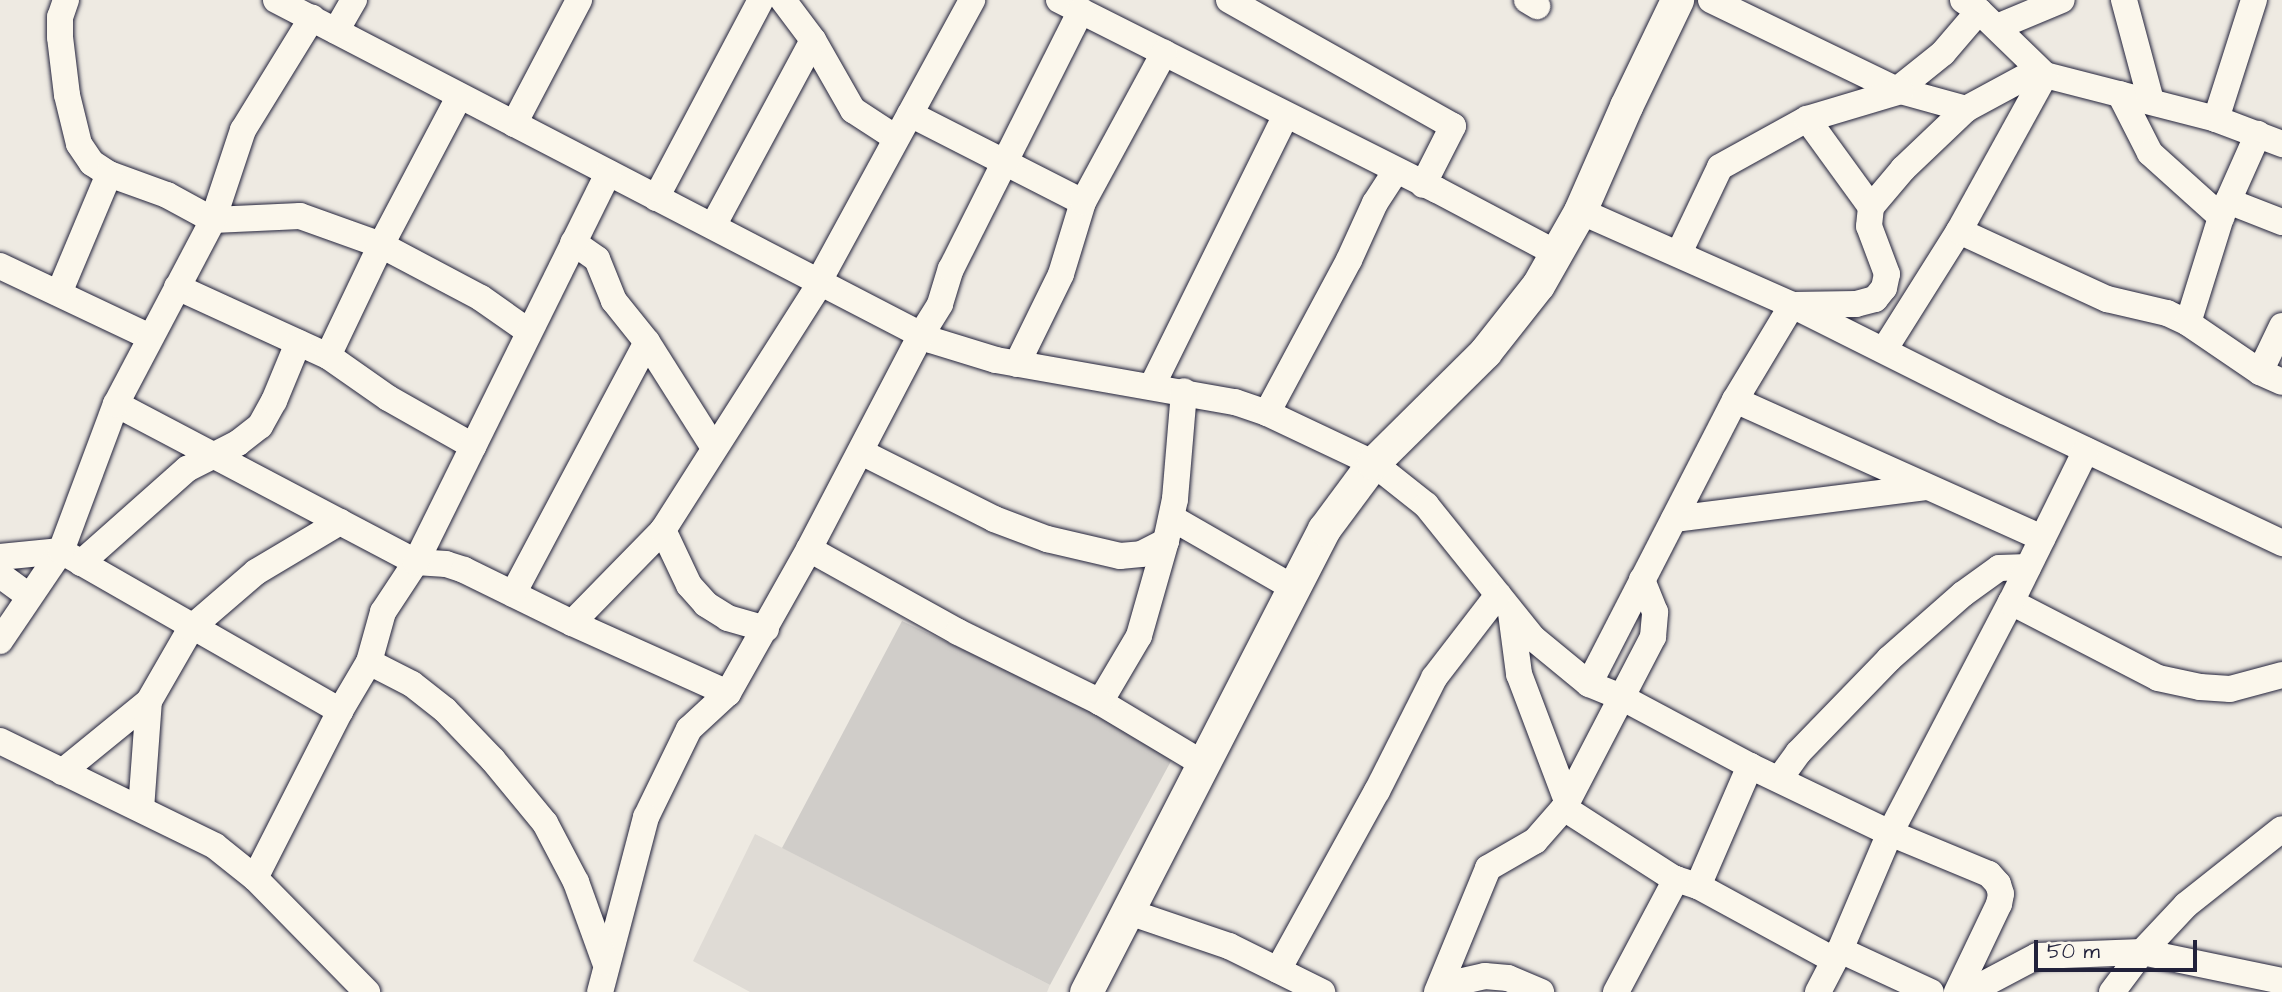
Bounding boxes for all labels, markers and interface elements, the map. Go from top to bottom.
scale bar [2037,926,2200,970]
text: 50 m [2047,937,2100,966]

